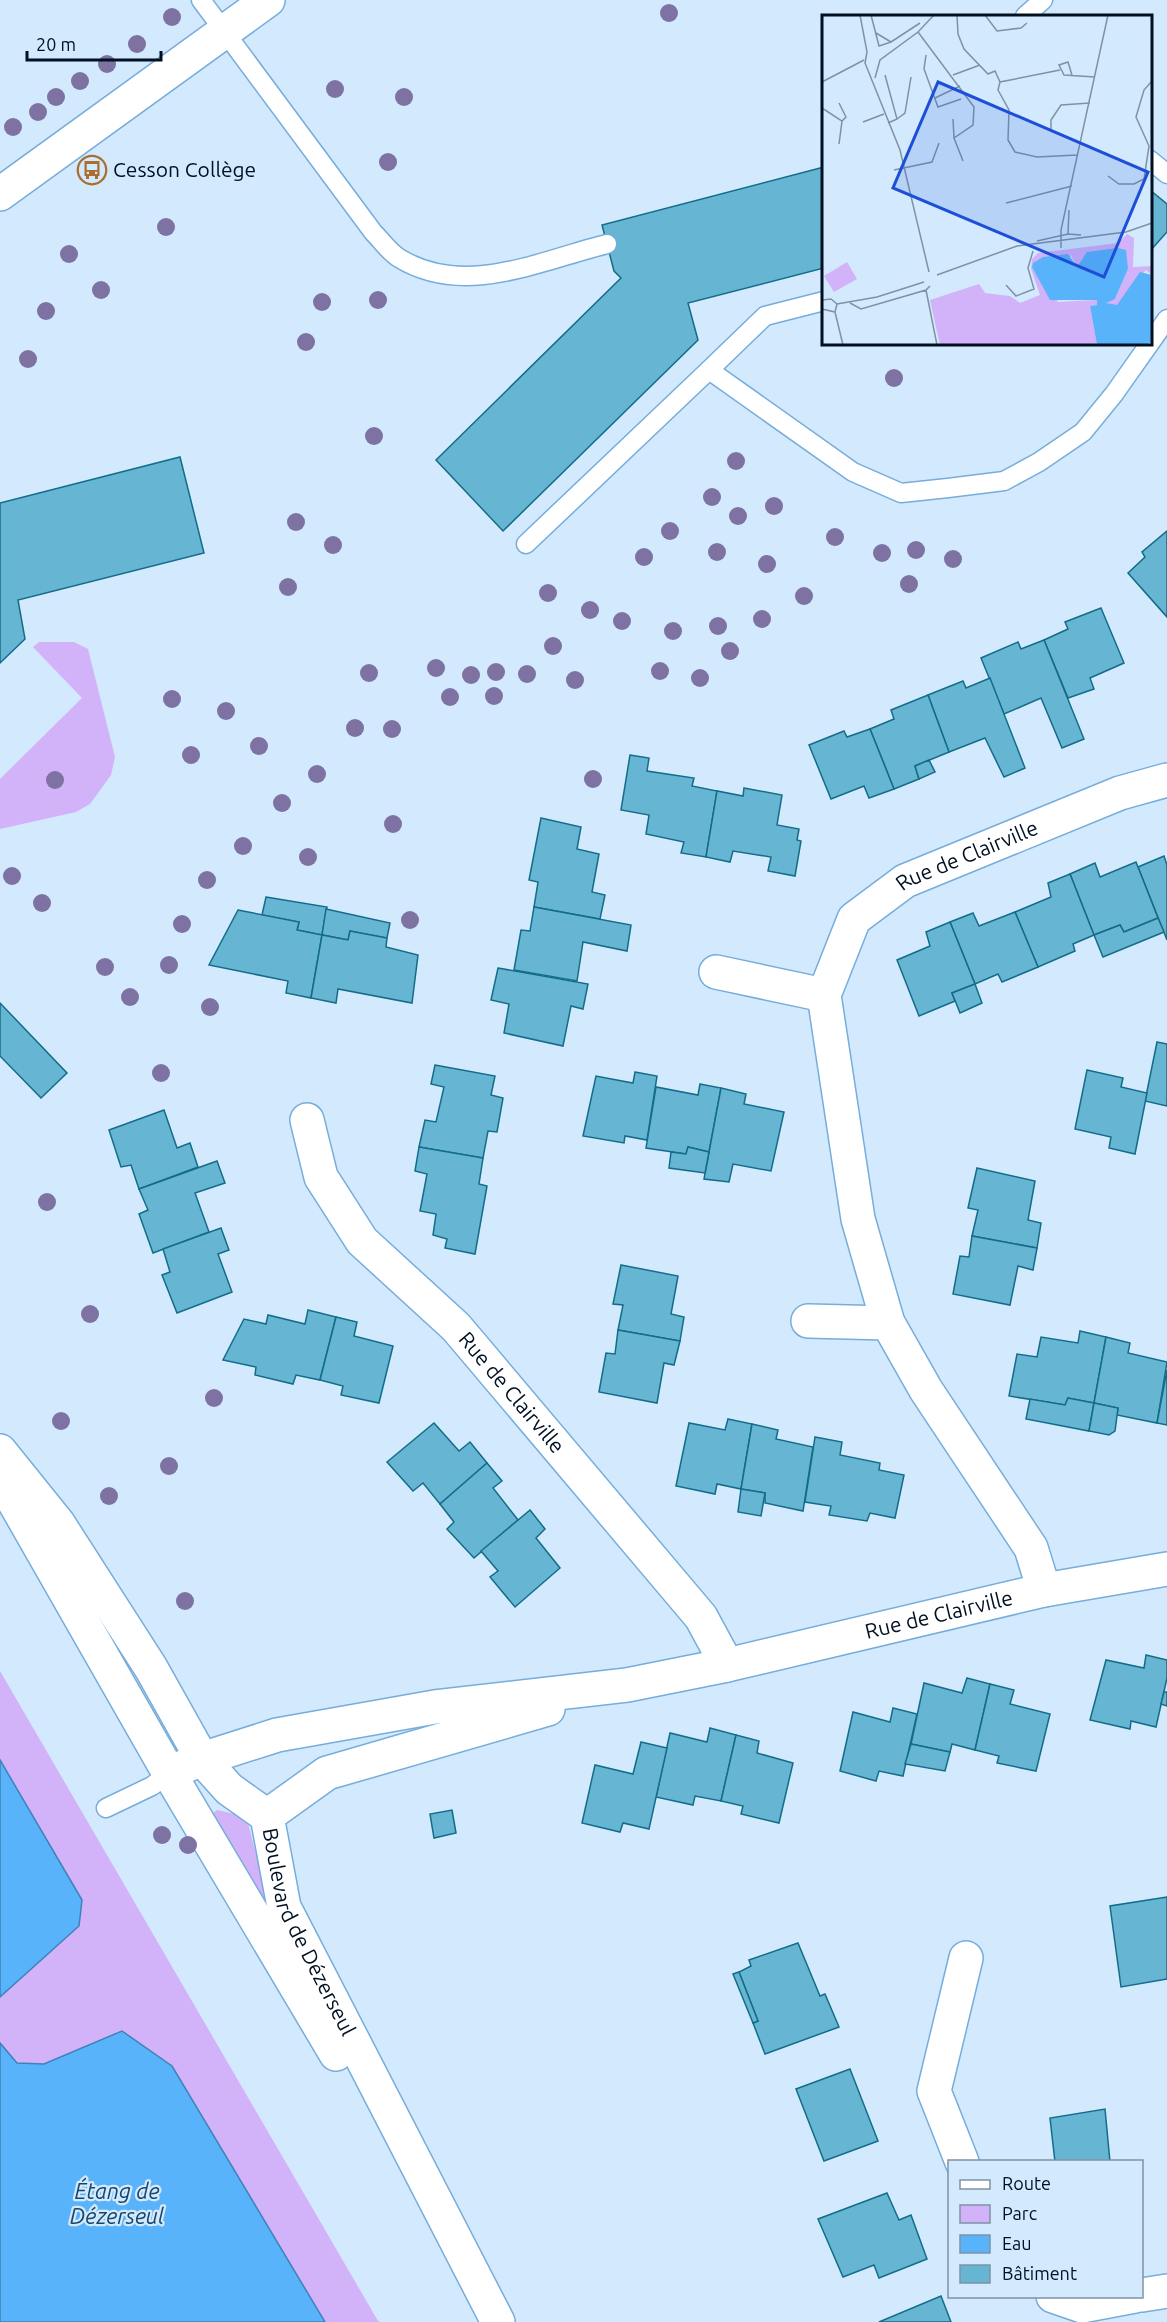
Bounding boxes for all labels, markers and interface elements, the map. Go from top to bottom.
inset map [822,15,1152,345]
scale bar [27,24,160,62]
text: 20 m [36,34,76,54]
bus stop icon: Cesson Collège [76,154,108,186]
place label: Cesson Collège [113,157,256,181]
street label: Rue de Clairville [891,815,1041,895]
street label: Rue de Clairville [454,1327,570,1457]
street label: Rue de Clairville [862,1585,1015,1643]
street label: Boulevard de Dézerseul [258,1826,361,2039]
legend [948,2160,1143,2298]
text: Route [1002,2173,1051,2193]
water label: Étang de Dézerseul [70,2177,164,2228]
text: Parc [1002,2203,1037,2223]
text: Eau [1002,2233,1032,2253]
text: Bâtiment [1002,2263,1077,2283]

